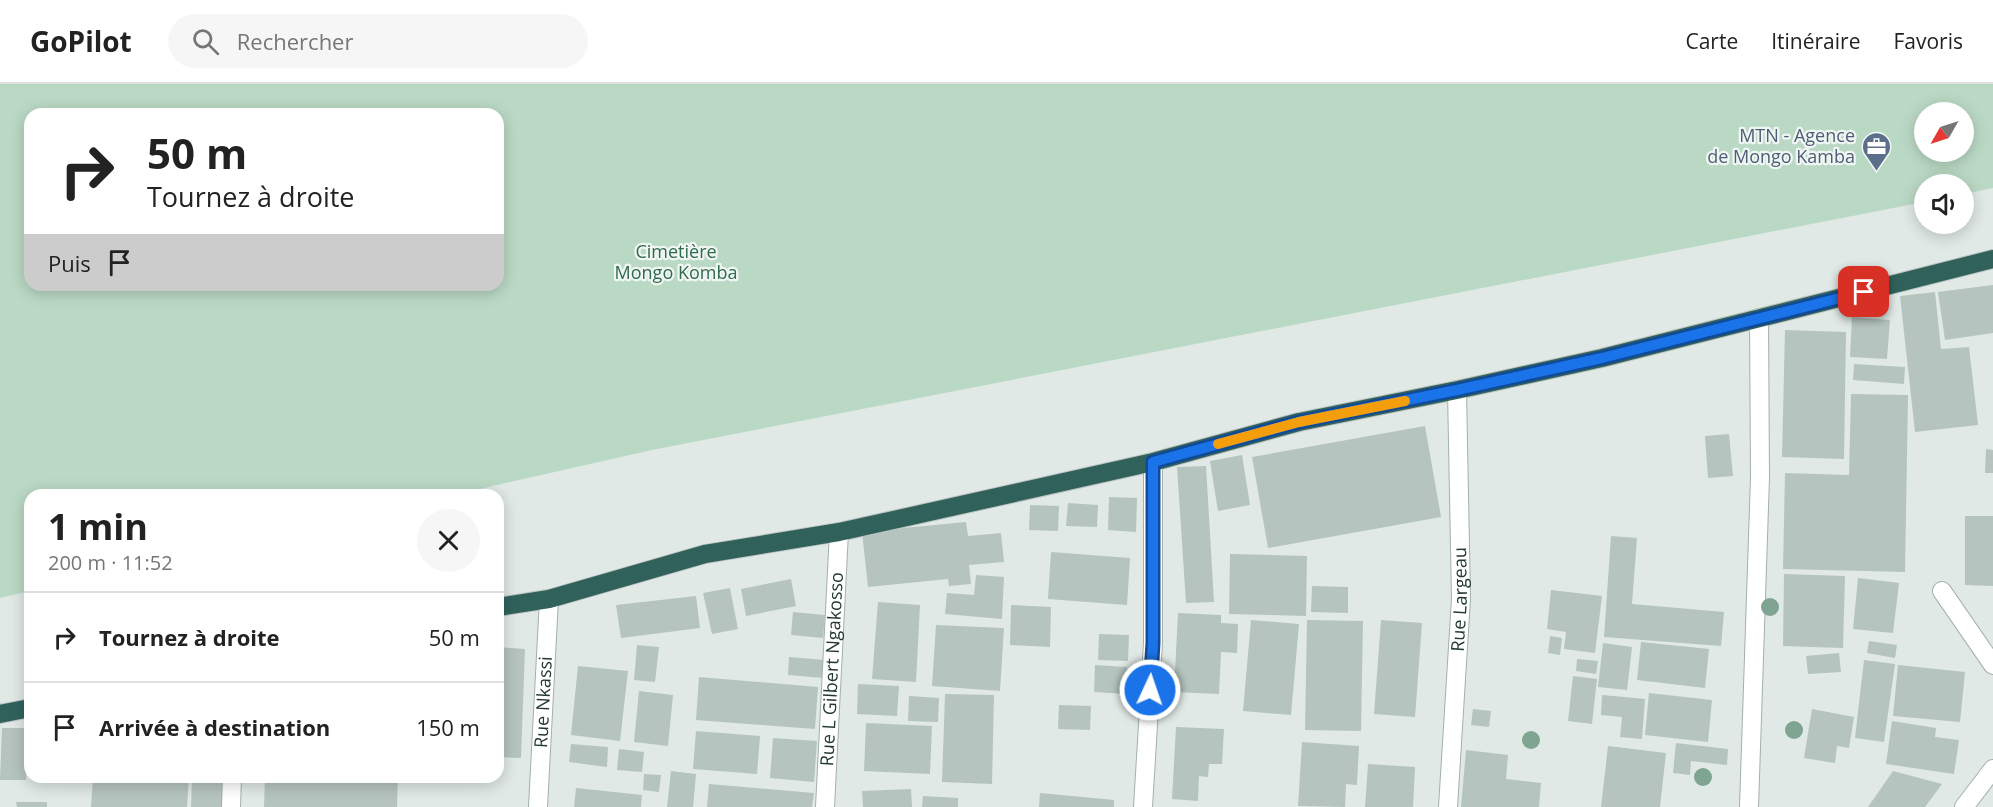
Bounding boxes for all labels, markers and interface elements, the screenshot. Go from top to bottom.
search box [168,14,588,68]
text: GoPilot [30,22,132,60]
icon: search [189,25,222,58]
text: Rechercher [237,26,353,56]
text: Carte [1685,27,1738,55]
text: Itinéraire [1771,27,1860,55]
text: Favoris [1893,27,1963,55]
north arrow [1914,102,1974,162]
map controls [1914,102,1974,234]
place label: MTN - Agence de Mongo Kamba [1707,123,1855,168]
text: 50 m [147,124,247,181]
office icon: MTN - Agence de Mongo Kamba [1860,130,1892,172]
icon: right [48,132,126,210]
button: sound [1914,174,1974,234]
text: Tournez à droite [147,178,355,215]
park label: Cimetière Mongo Komba [615,239,737,284]
icon: arrive [103,246,136,279]
text: Puis [48,248,91,278]
pin [1838,266,1889,317]
icon: arrive [1847,275,1880,308]
text: 1 min [48,502,148,551]
button: close [417,509,480,572]
street label: Rue Largeau [1445,547,1472,652]
text: 200 m · 11:52 [48,549,173,576]
street label: Rue L Gilbert Ngakosso [814,571,848,767]
icon: right [48,621,81,654]
text: Tournez à droite [99,622,280,652]
text: 50 m [429,622,480,652]
street label: Rue Nkassi [528,656,557,749]
position arrow [1118,658,1182,722]
icon: arrive [48,711,81,744]
text: Arrivée à destination [99,712,330,742]
text: 150 m [416,712,480,742]

